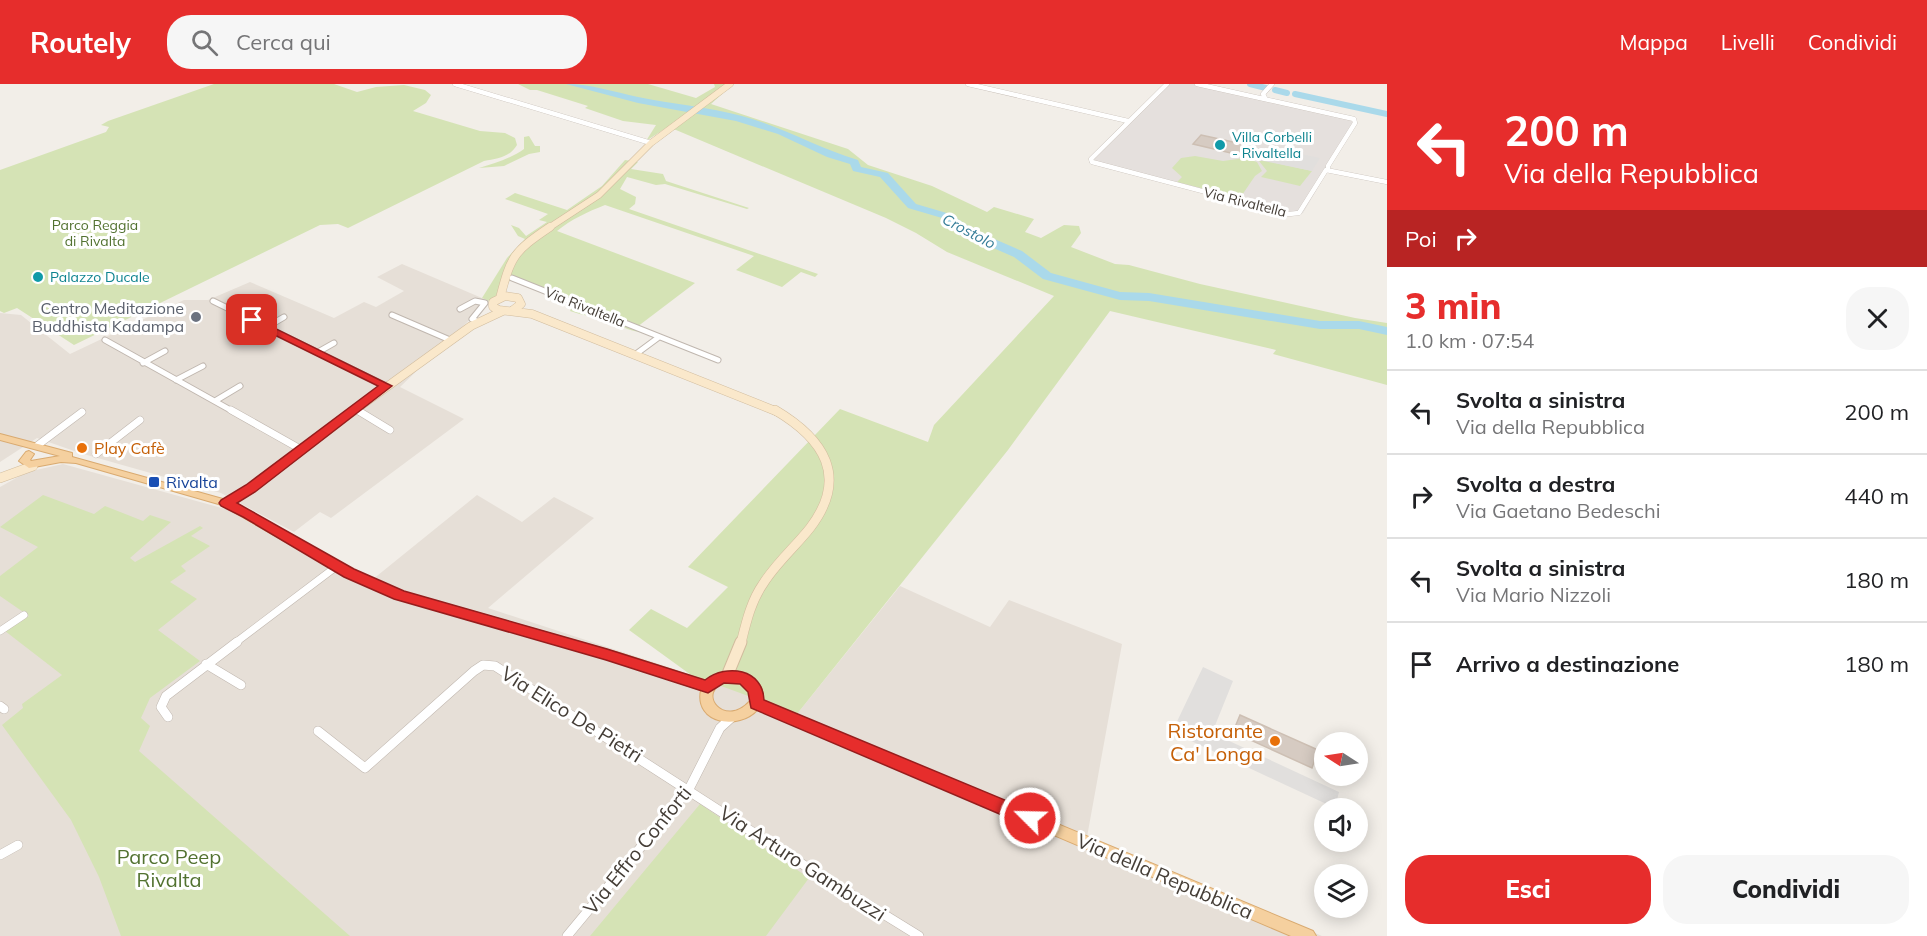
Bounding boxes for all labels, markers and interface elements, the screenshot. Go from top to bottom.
search box [167,15,587,69]
text: Routely [30,25,131,60]
icon: search [188,26,221,59]
text: Cerca qui [236,28,331,56]
text: Mappa [1619,29,1688,55]
text: Livelli [1721,29,1775,55]
text: Condividi [1808,29,1897,55]
text: 200 m [1504,104,1629,157]
icon: left [1405,108,1483,186]
place label: Villa Corbelli - Rivaltella [1232,128,1312,162]
marker: Villa Corbelli - Rivaltella [1213,138,1227,152]
text: Via della Repubblica [1504,156,1759,190]
street label: Via Rivaltella [1202,183,1288,221]
water label: Crostolo [939,209,999,253]
park label: Parco Reggia di Rivalta [52,216,138,250]
icon: right [1449,222,1482,255]
text: Poi [1405,225,1437,253]
place label: Palazzo Ducale [50,268,150,286]
marker: Palazzo Ducale [31,270,45,284]
street label: Via Rivaltella [542,283,628,331]
text: 3 min [1405,283,1501,328]
button: close [1846,287,1909,350]
pin [226,294,277,345]
place label: Centro Meditazione Buddhista Kadampa [32,298,184,336]
icon: arrive [235,303,268,336]
marker: Centro Meditazione Buddhista Kadampa [189,310,203,324]
text: 1.0 km · 07:54 [1405,328,1534,353]
text: Svolta a sinistra [1456,386,1625,414]
icon: left [1405,396,1438,429]
text: 200 m [1844,398,1909,426]
text: Via della Repubblica [1456,414,1645,439]
place label: Play Cafè [94,438,165,458]
marker: Play Cafè [75,441,89,455]
text: Svolta a destra [1456,470,1615,498]
place label: Rivalta [166,472,218,492]
marker: Rivalta [147,475,161,489]
icon: right [1405,480,1438,513]
text: 440 m [1844,482,1909,510]
text: Via Gaetano Bedeschi [1456,498,1660,523]
text: Svolta a sinistra [1456,554,1625,582]
icon: left [1405,564,1438,597]
text: 180 m [1844,566,1909,594]
text: Via Mario Nizzoli [1456,582,1611,607]
icon: arrive [1405,648,1438,681]
text: Arrivo a destinazione [1456,650,1679,678]
text: 180 m [1844,650,1909,678]
street label: Via Elico De Pietri [497,660,647,768]
place label: Ristorante Ca' Longa [1168,718,1263,766]
north arrow [1314,732,1368,786]
map controls [1314,732,1368,918]
marker: Ristorante Ca' Longa [1268,734,1282,748]
street label: Via Effro Conforti [578,781,696,919]
position arrow [998,786,1062,850]
button: sound [1314,798,1368,852]
street label: Via Arturo Gambuzzi [715,800,891,926]
street label: Via della Repubblica [1073,828,1257,924]
park label: Parco Peep Rivalta [117,844,221,892]
button: Esci [1405,855,1651,924]
button: Condividi [1663,855,1909,924]
button: layers [1314,864,1368,918]

